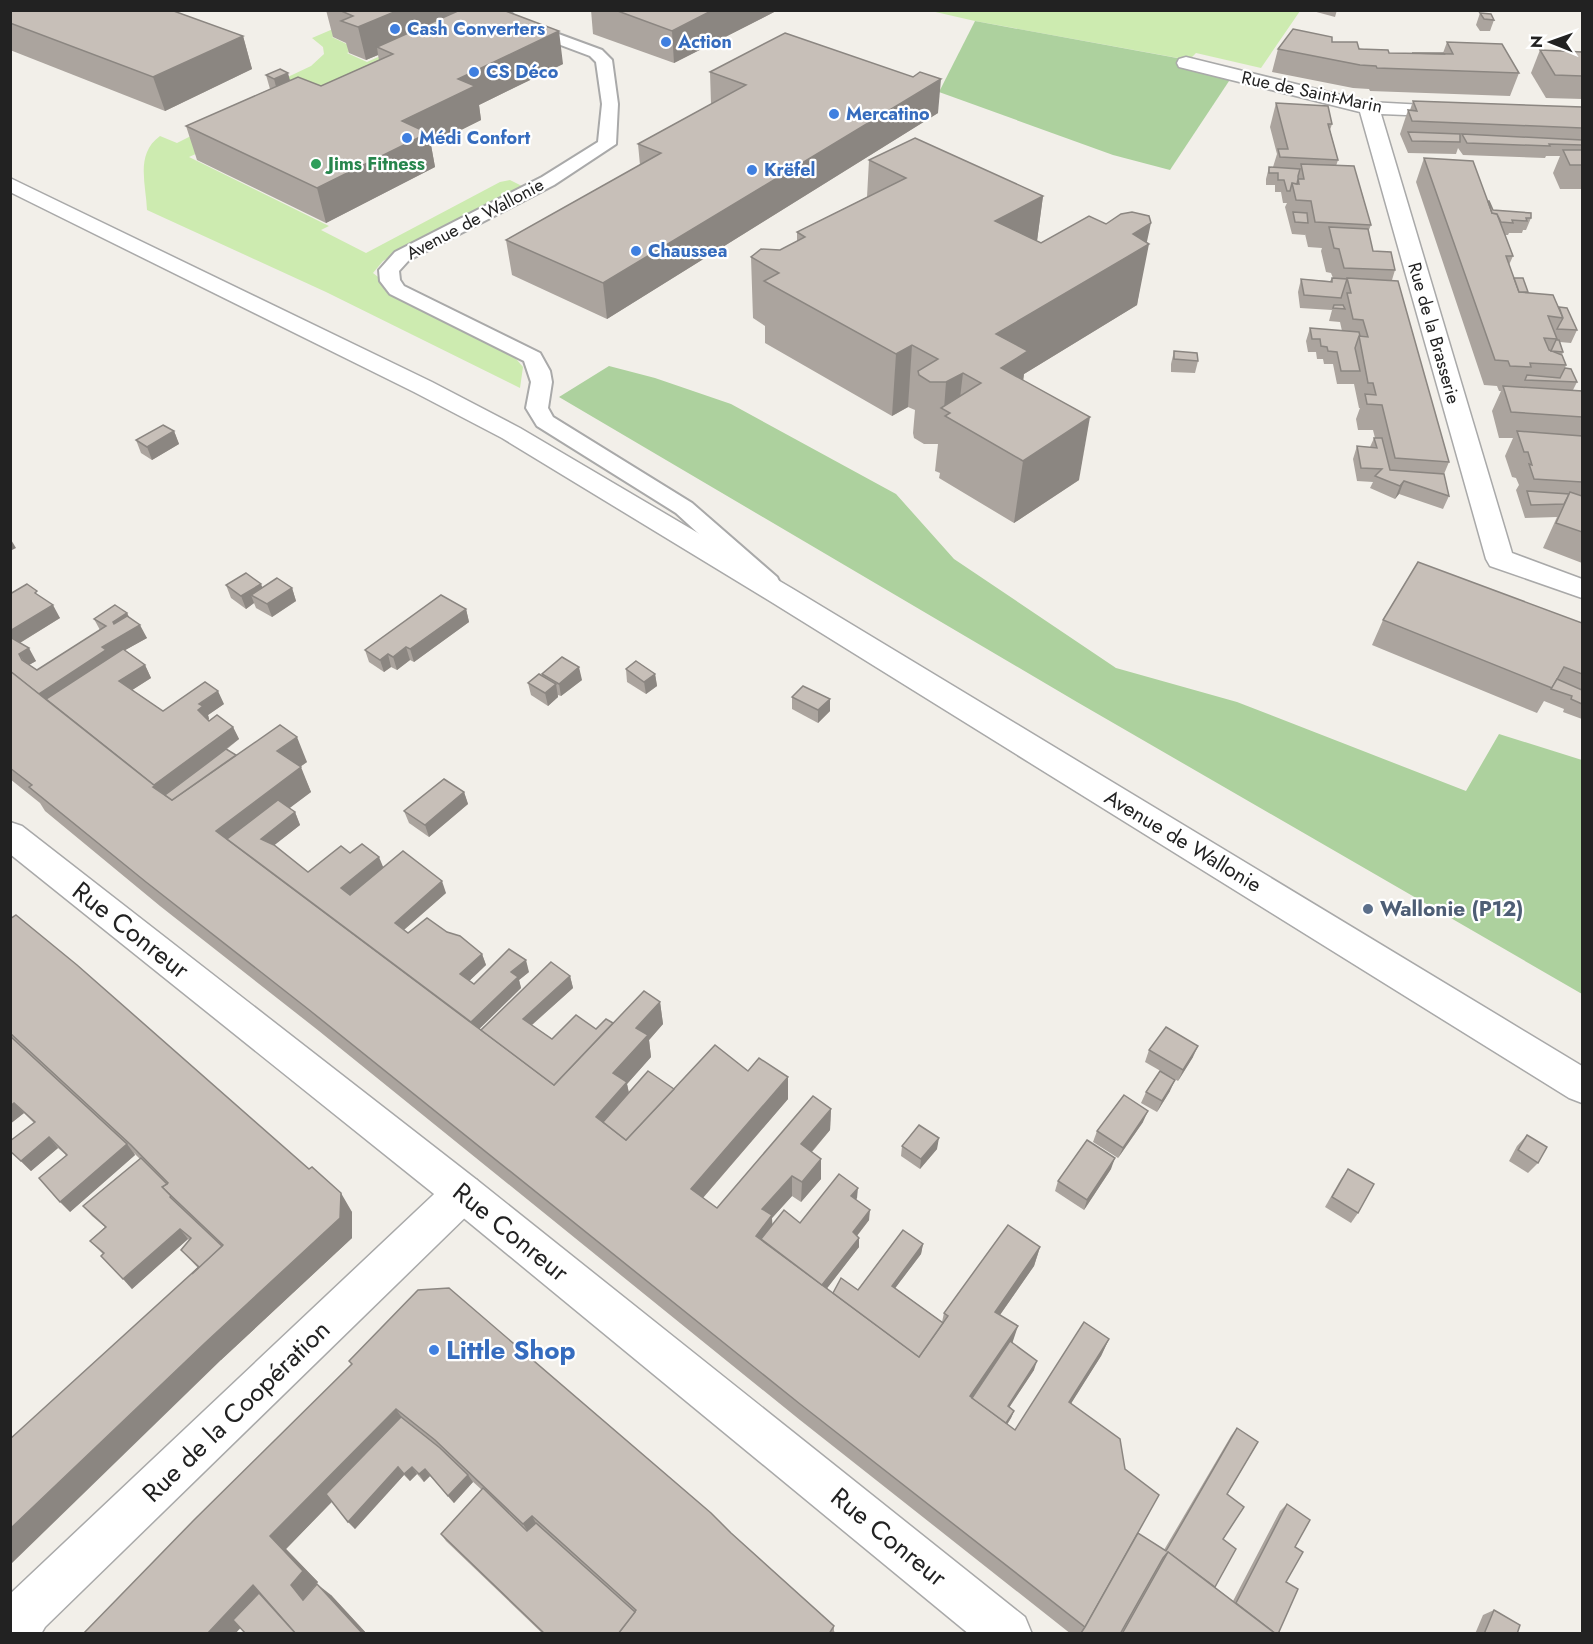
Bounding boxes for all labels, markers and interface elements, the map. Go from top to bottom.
north arrow [1521,12,1581,72]
place label: Cash Converters [407,16,545,42]
marker: Cash Converters [388,22,402,36]
place label: Action [677,29,732,55]
marker: Action [659,35,673,49]
text: N [1525,35,1548,48]
place label: CS Déco [486,59,559,85]
street label: Rue de Saint-Marin [1239,64,1385,120]
marker: CS Déco [467,65,481,79]
place label: Mercatino [846,101,930,127]
marker: Mercatino [827,107,841,121]
place label: Médi Confort [419,125,531,151]
marker: Médi Confort [400,131,414,145]
place label: Jims Fitness [325,151,425,177]
marker: Jims Fitness [309,157,323,171]
place label: Krëfel [764,157,815,183]
marker: Krëfel [745,163,759,177]
street label: Avenue de Wallonie [402,172,548,266]
place label: Chaussea [648,238,727,264]
marker: Chaussea [629,244,643,258]
street label: Rue de la Brasserie [1401,259,1467,407]
street label: Avenue de Wallonie [1099,782,1267,900]
street label: Rue Conreur [64,872,198,988]
place label: Wallonie (P12) [1380,894,1523,924]
marker: Wallonie (P12) [1361,902,1375,916]
street label: Rue Conreur [445,1173,577,1291]
street label: Rue de la Coopération [133,1311,339,1511]
place label: Little Shop [446,1331,576,1369]
marker: Little Shop [427,1343,441,1357]
street label: Rue Conreur [823,1478,955,1596]

